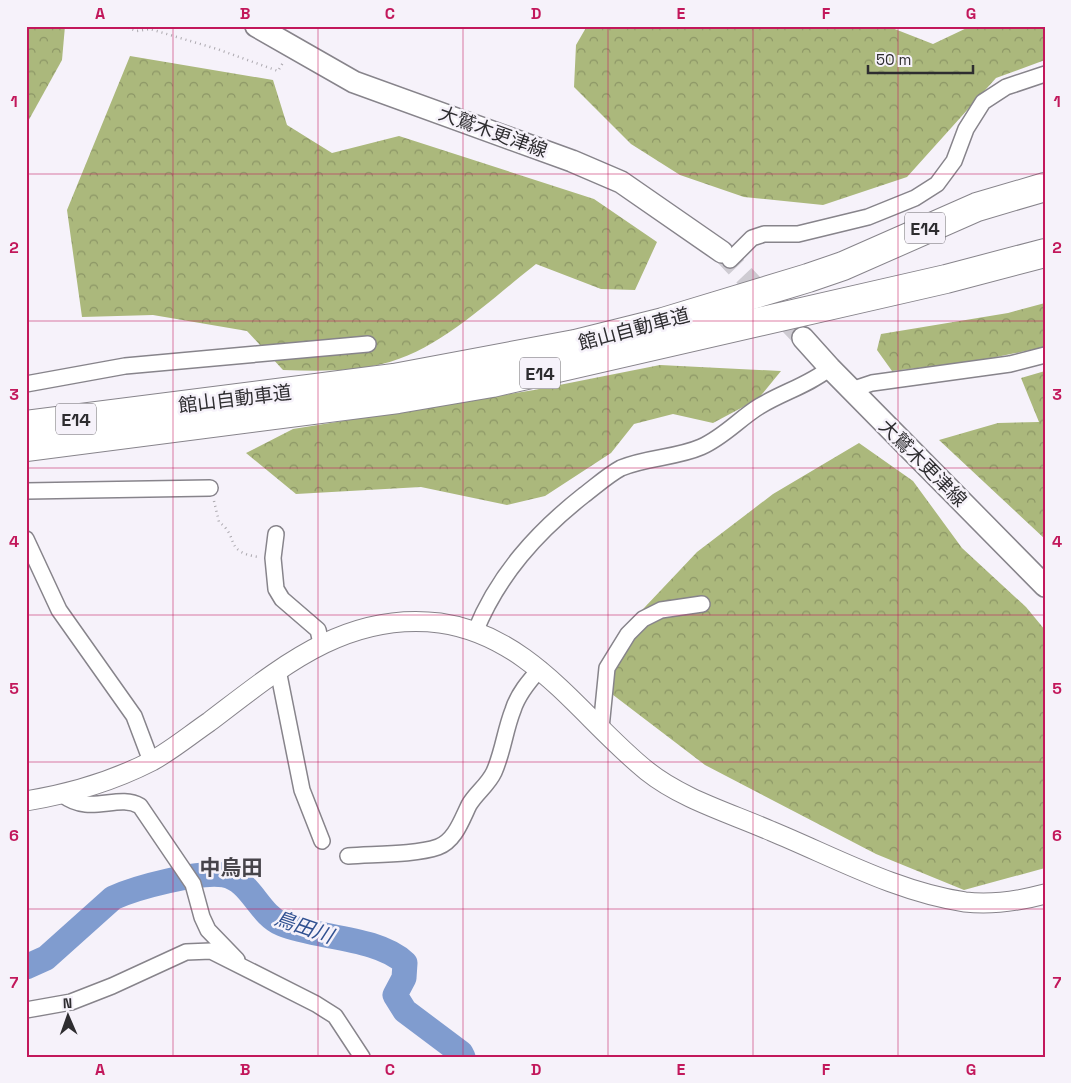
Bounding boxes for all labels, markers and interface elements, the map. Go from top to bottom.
text: A [95,3,105,24]
text: B [240,3,250,24]
text: C [385,3,395,24]
text: D [531,3,541,24]
text: E [677,3,686,24]
text: F [822,3,831,24]
text: G [966,3,976,24]
scale bar [868,42,974,74]
text: 50 m [876,50,911,69]
text: 1 [10,91,18,112]
text: 1 [1053,91,1061,112]
street label: 大鷲木更津線 [435,101,551,163]
road number: E14 [905,212,945,244]
text: 2 [9,237,19,258]
text: 2 [1052,237,1062,258]
street label: 館山自動車道 [576,302,692,356]
road number: E14 [520,358,560,388]
street label: 館山自動車道 [177,380,293,418]
text: 3 [9,384,19,405]
text: 3 [1052,384,1062,405]
road number: E14 [56,404,96,434]
street label: 大鷲木更津線 [874,414,972,512]
text: 4 [9,531,19,552]
text: 4 [1052,531,1062,552]
text: 5 [9,678,19,699]
text: 5 [1052,678,1062,699]
text: 6 [9,825,19,846]
text: 6 [1052,825,1062,846]
district label: 中烏田 [200,854,263,881]
water label: 鳥田川 [271,905,338,950]
text: 7 [10,972,19,993]
text: 7 [1053,972,1062,993]
north arrow [42,990,92,1040]
text: N [63,994,73,1012]
text: A [95,1059,105,1080]
text: B [240,1059,250,1080]
text: C [385,1059,395,1080]
text: D [531,1059,541,1080]
text: E [677,1059,686,1080]
text: F [822,1059,831,1080]
text: G [966,1059,976,1080]

